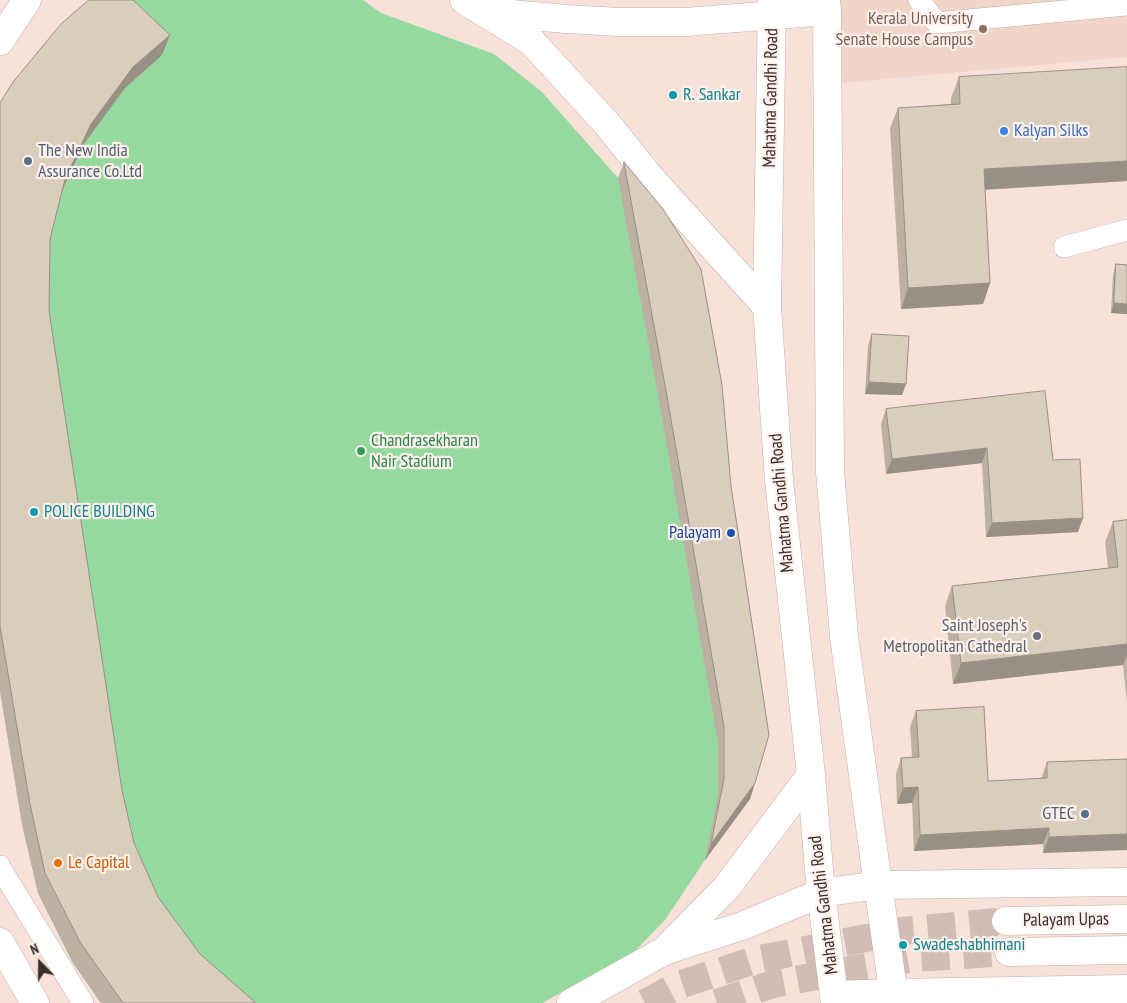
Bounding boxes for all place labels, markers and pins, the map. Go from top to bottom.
place label: Kerala University Senate House Campus [835,8,973,50]
marker: Kerala University Senate House Campus [977,23,989,35]
place label: R. Sankar [683,84,741,106]
marker: R. Sankar [667,89,679,101]
place label: Kalyan Silks [1014,120,1088,142]
marker: Kalyan Silks [998,125,1010,137]
place label: The New India Assurance Co.Ltd [38,140,142,182]
marker: The New India Assurance Co.Ltd [22,155,34,167]
place label: Chandrasekharan Nair Stadium [371,430,478,472]
marker: Chandrasekharan Nair Stadium [355,445,367,457]
place label: POLICE BUILDING [44,501,155,523]
marker: POLICE BUILDING [28,506,40,518]
place label: Palayam [669,522,721,544]
marker: Palayam [725,527,737,539]
place label: Saint Joseph's Metropolitan Cathedral [883,615,1027,658]
marker: Saint Joseph's Metropolitan Cathedral [1031,630,1043,642]
place label: GTEC [1042,803,1075,825]
marker: GTEC [1079,808,1091,820]
place label: Le Capital [68,852,129,874]
marker: Le Capital [52,857,64,869]
place label: Swadeshabhimani [913,934,1025,956]
marker: Swadeshabhimani [897,939,909,951]

